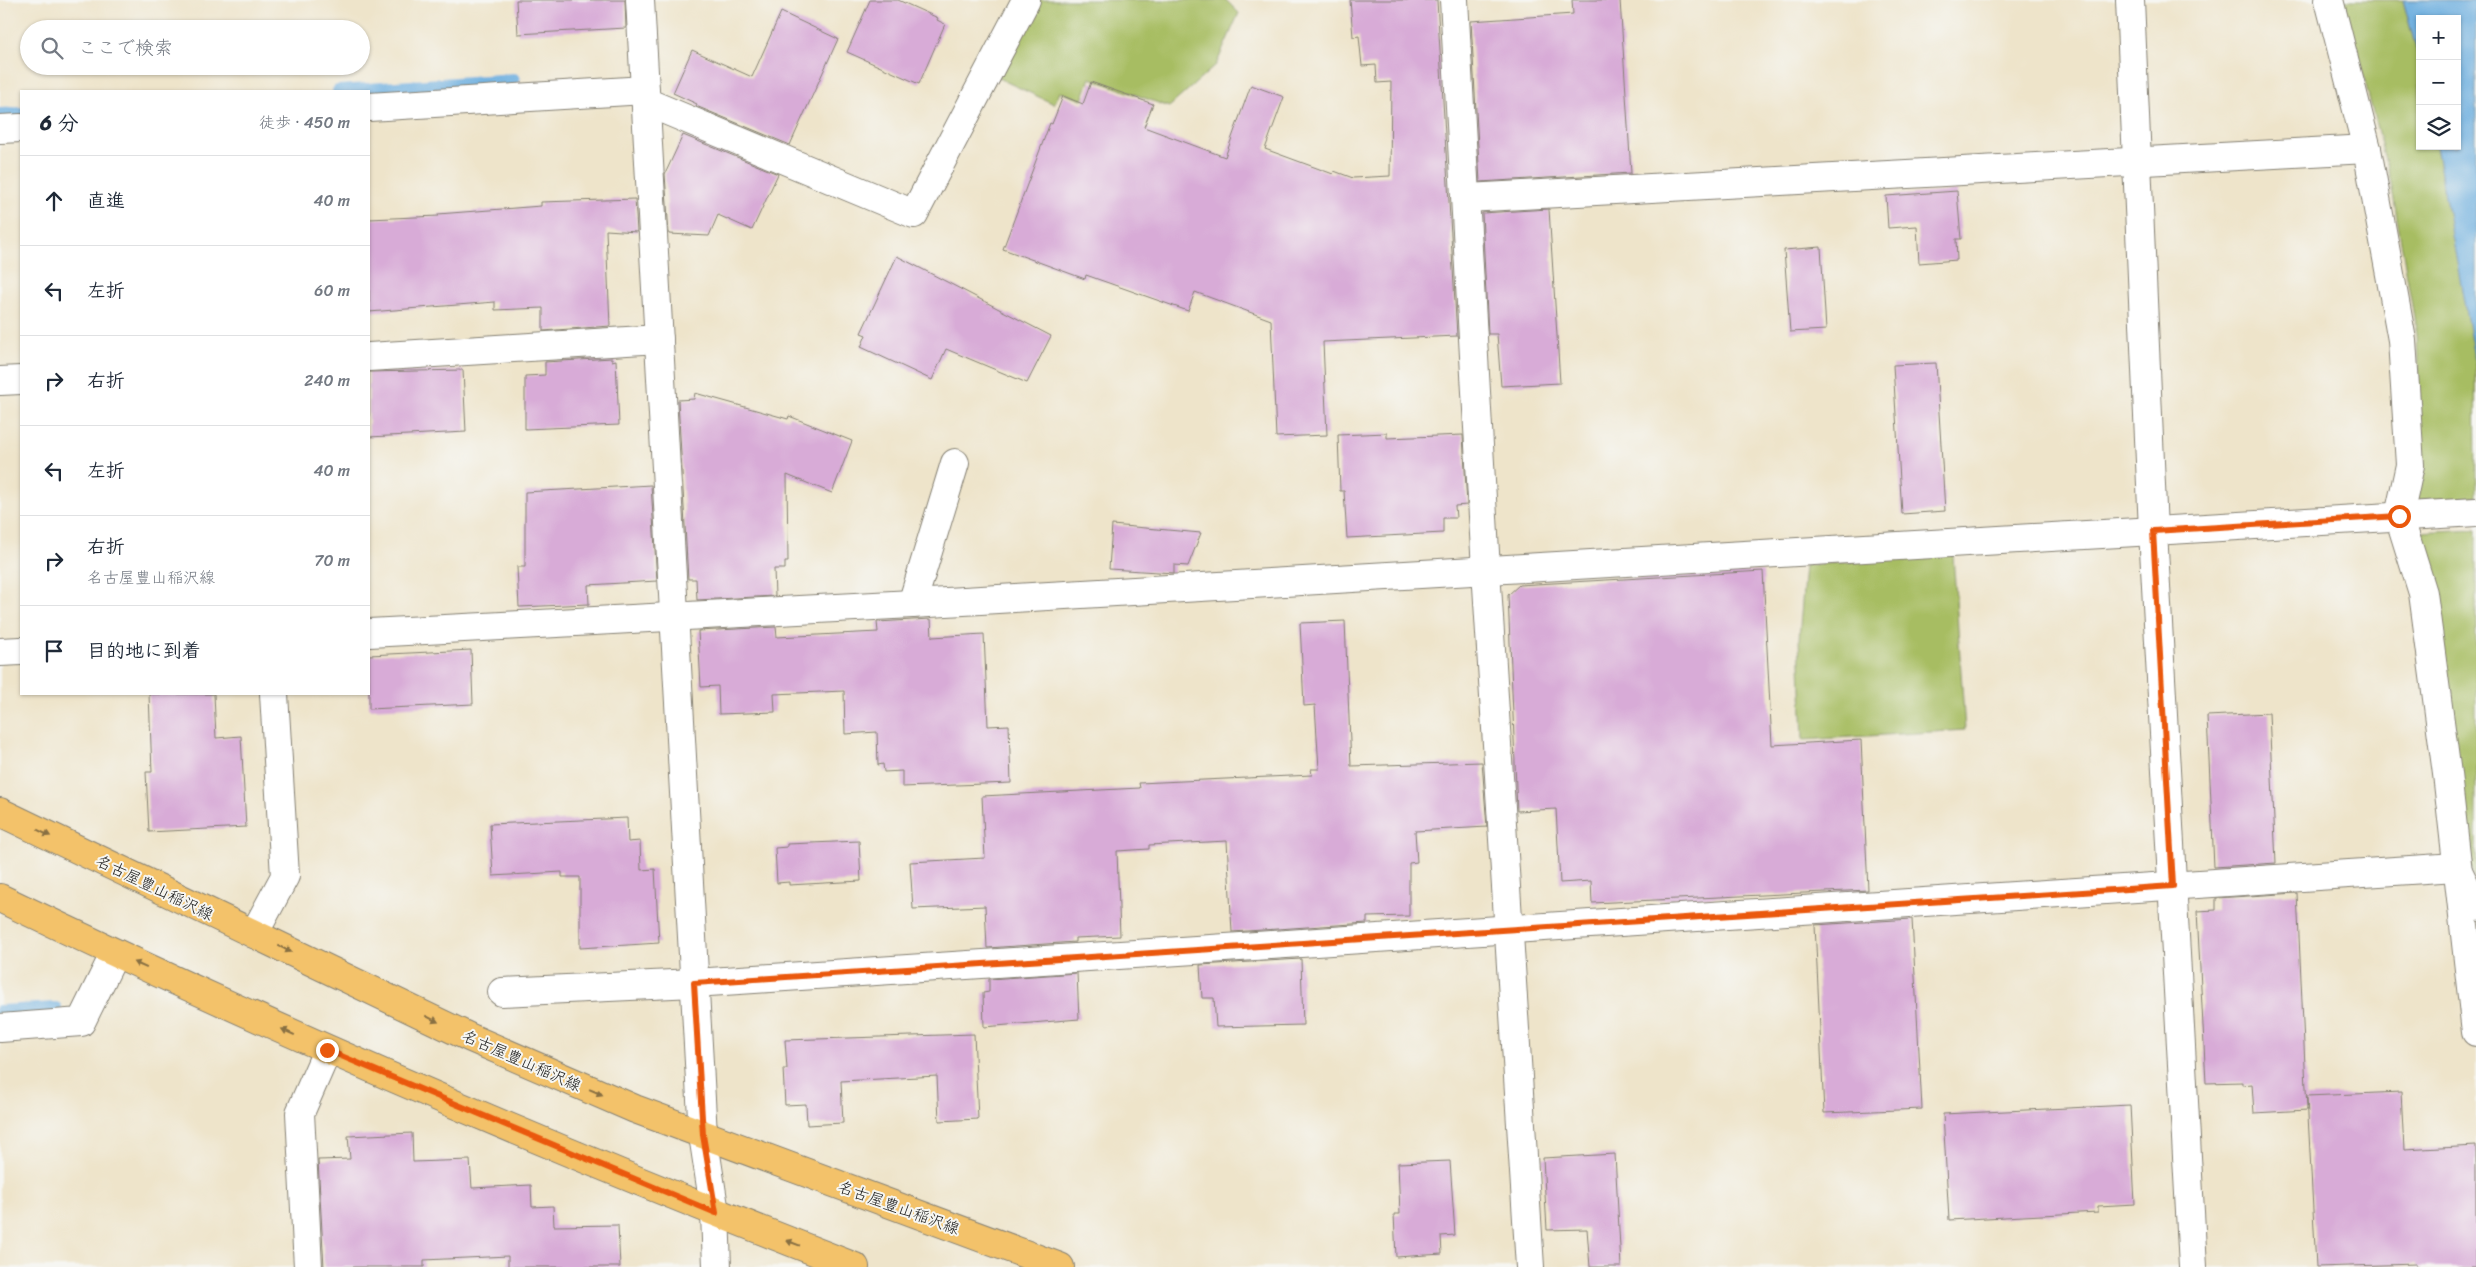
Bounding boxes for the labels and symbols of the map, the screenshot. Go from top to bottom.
route start [2388,505,2411,528]
one-way arrow [37,829,51,837]
street label: 名古屋豊山稲沢線 [91,846,219,929]
one-way arrow [278,945,292,953]
one-way arrow [133,960,147,968]
one-way arrow [424,1015,439,1023]
street label: 名古屋豊山稲沢線 [457,1021,586,1100]
one-way arrow [281,1028,295,1036]
route end [316,1039,339,1062]
one-way arrow [589,1089,603,1097]
street label: 名古屋豊山稲沢線 [834,1172,964,1243]
one-way arrow [785,1239,800,1247]

